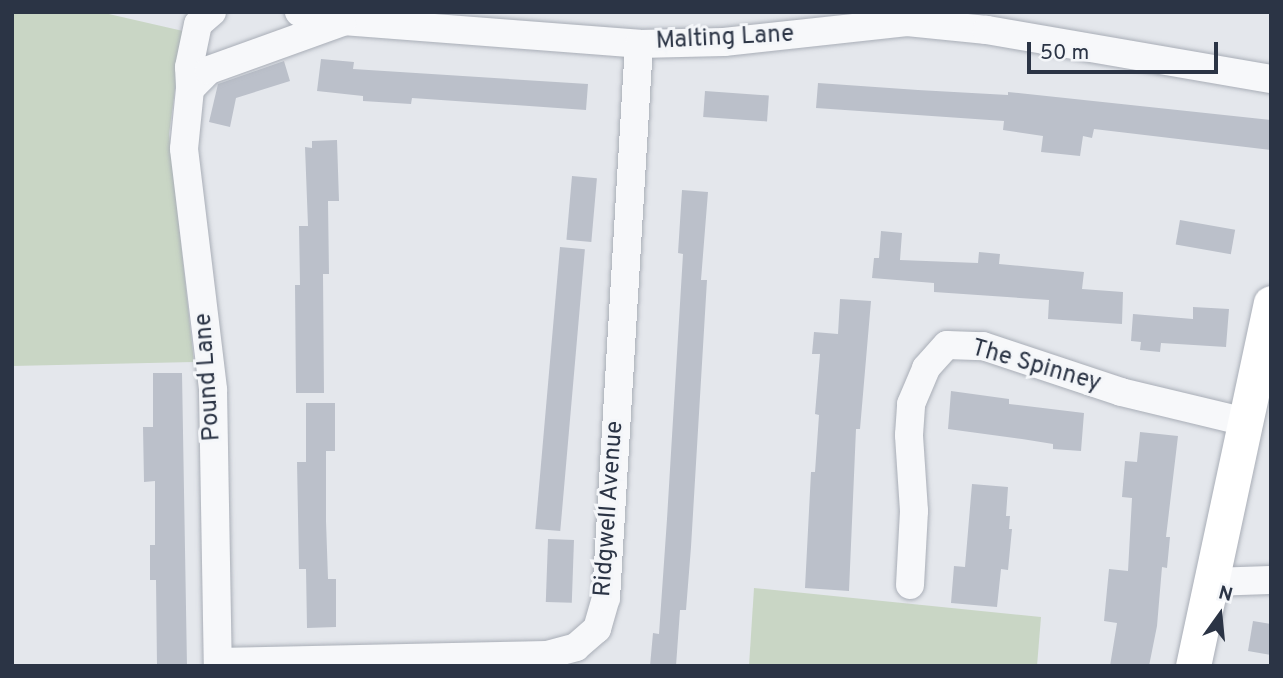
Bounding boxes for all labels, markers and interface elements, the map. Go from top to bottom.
street label: Malting Lane [655,21,795,57]
scale bar [1031,28,1222,72]
text: 50 m [1040,40,1089,67]
street label: Pound Lane [190,312,228,442]
street label: The Spinney [968,335,1104,399]
street label: Ridgwell Avenue [589,420,631,598]
north arrow [1185,580,1255,650]
text: N [1216,581,1235,608]

